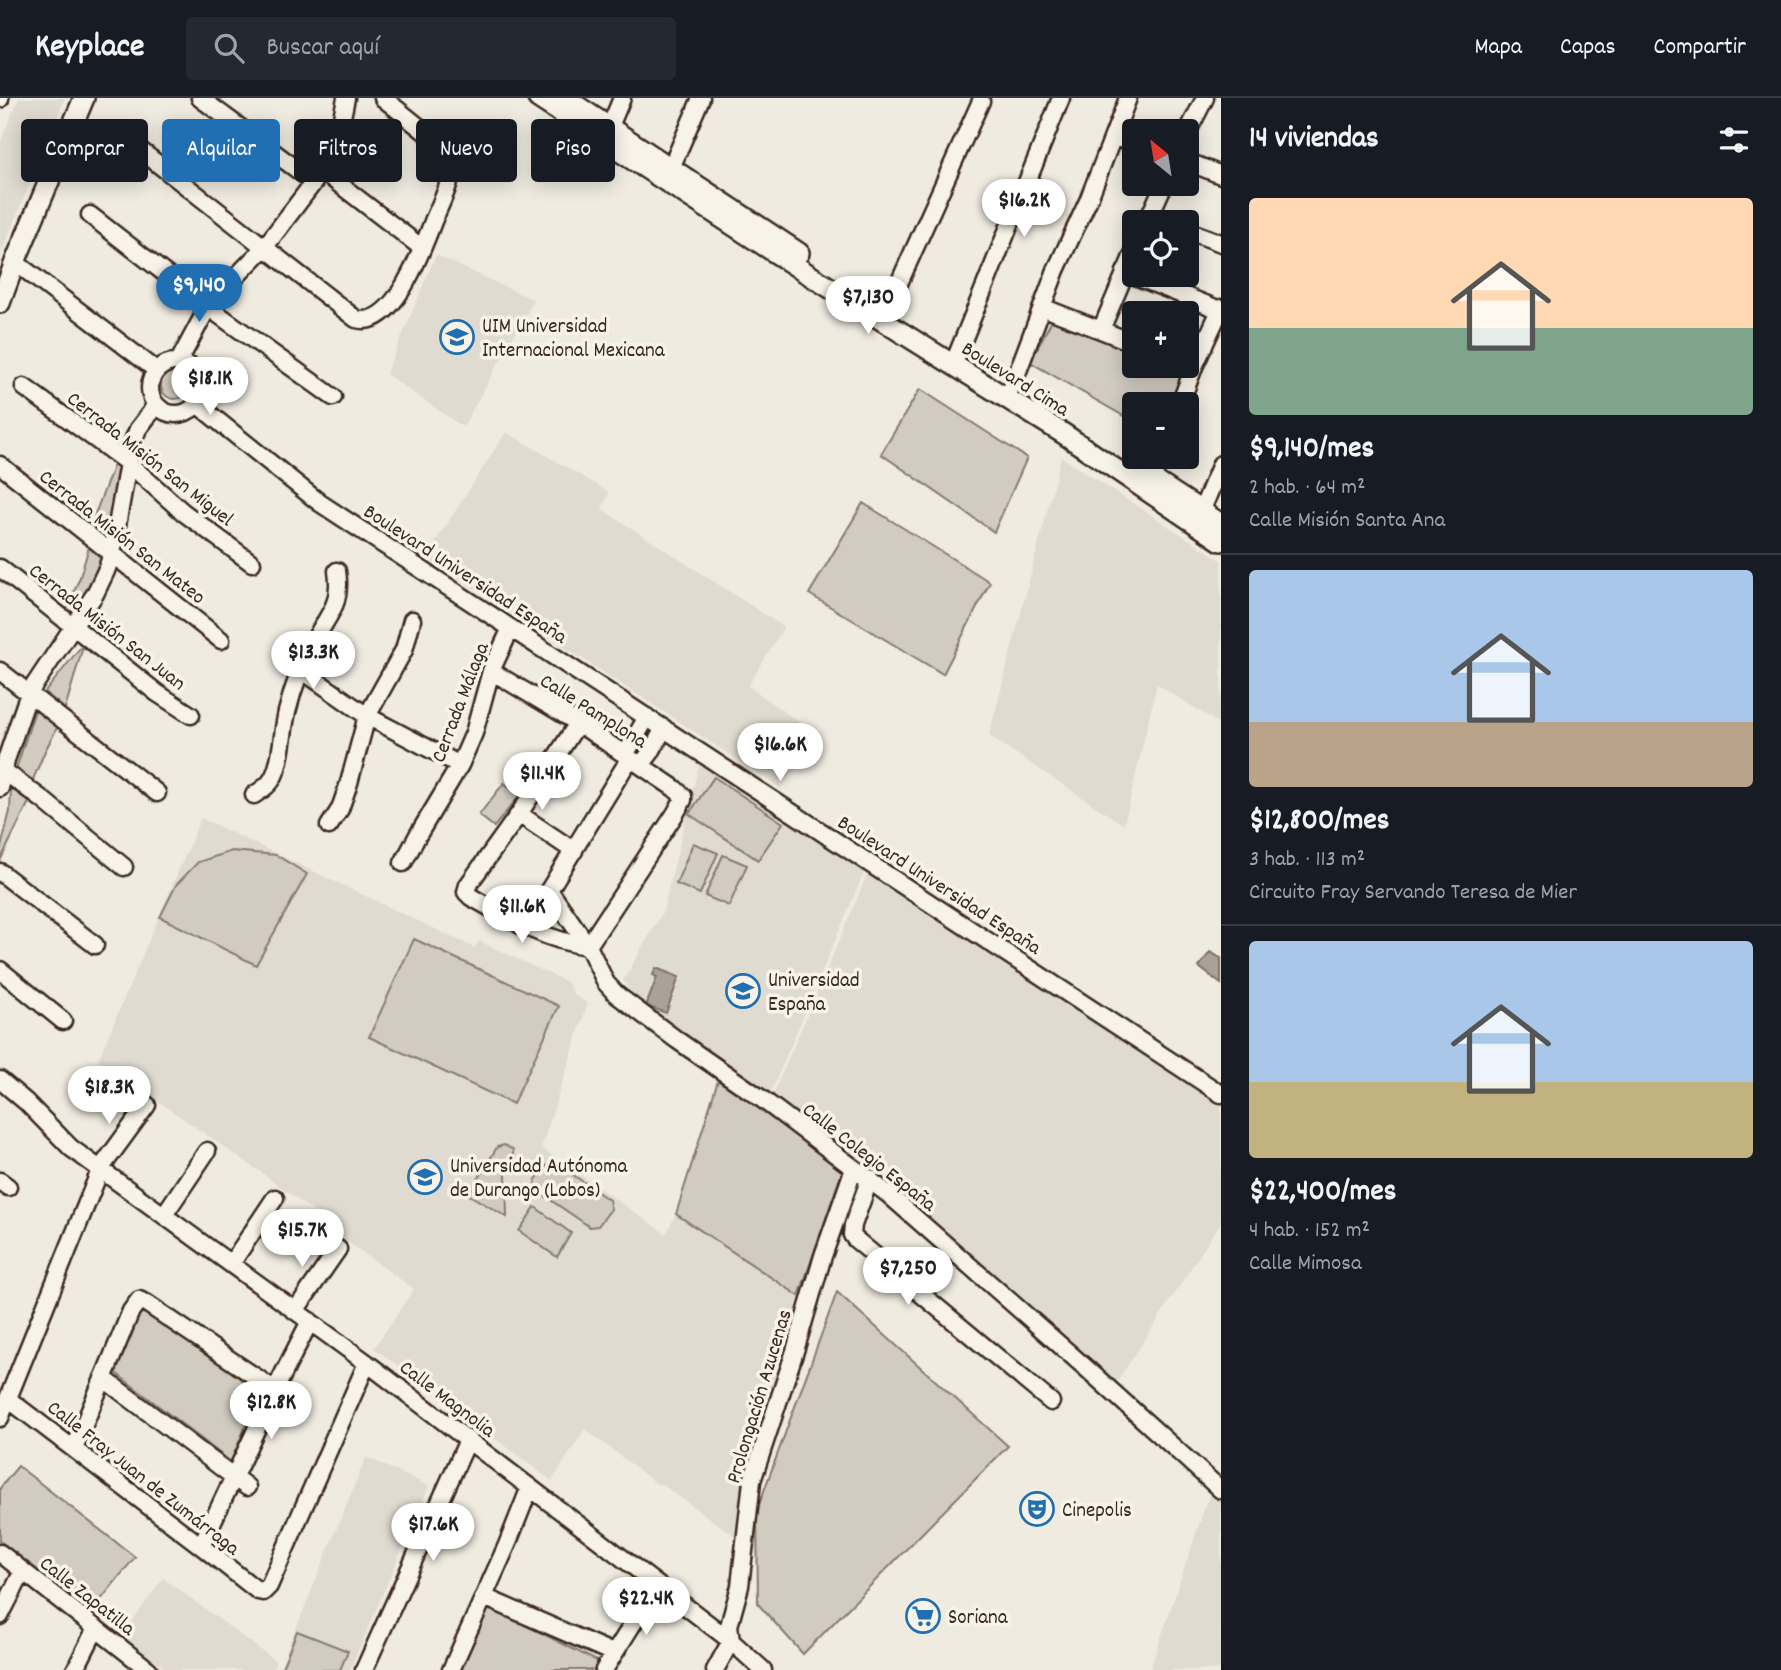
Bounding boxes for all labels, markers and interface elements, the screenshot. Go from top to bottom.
search box [186,17,676,80]
text: Keyplace [35,25,144,72]
icon: search [210,29,248,67]
text: Buscar aquí [266,30,379,67]
text: Mapa [1474,31,1522,65]
text: Capas [1560,31,1616,65]
text: Compartir [1654,31,1746,65]
chip: Comprar [21,119,148,182]
chip: Alquilar [162,119,280,182]
chip: Filtros [294,119,402,182]
chip: Nuevo [416,119,517,182]
chip: Piso [531,119,615,182]
north arrow [1122,119,1199,196]
map controls [1122,119,1199,469]
text: 14 viviendas [1249,119,1379,162]
icon: filters [1715,121,1753,159]
pin: $16.2K [967,180,1081,239]
text: $16.2K [998,185,1050,218]
button: locate [1122,210,1199,287]
icon: home [1438,243,1564,369]
pin: $9,140 [142,264,256,324]
text: $9,140 [172,270,226,303]
pin: $7,130 [811,276,925,336]
text: $7,130 [842,282,894,315]
button: + [1122,301,1199,378]
place label: UIM Universidad Internacional Mexicana [482,313,666,367]
school or university icon: UIM Universidad Internacional Mexicana [438,318,476,356]
street label: Boulevard Cima [955,335,1075,426]
pin: $18.1K [153,358,267,417]
text: $18.1K [187,363,233,396]
street label: Cerrada Misión San Miguel [59,386,239,535]
button: − [1122,392,1199,469]
text: $9,140/mes [1249,429,1374,472]
street label: Cerrada Misión San Mateo [31,464,211,613]
text: 2 hab. · 64 m² [1249,472,1365,505]
street label: Boulevard Universidad España [357,498,573,653]
text: Calle Misión Santa Ana [1249,505,1445,538]
street label: Cerrada Misión San Juan [21,557,191,699]
icon: home [1438,615,1564,741]
pin: $13.3K [256,632,370,691]
text: $13.3K [287,637,339,670]
street label: Cerrada Málaga [425,638,499,767]
street label: Calle Pamplona [533,668,653,758]
pin: $16.6K [723,724,837,783]
text: $16.6K [753,729,807,762]
pin: $11.4K [485,752,599,812]
text: $11.4K [519,758,565,791]
text: $12,800/mes [1249,801,1389,844]
street label: Boulevard Universidad España [831,809,1047,964]
text: 3 hab. · 113 m² [1249,844,1365,877]
text: Circuito Fray Servando Teresa de Mier [1249,877,1577,910]
pin: $11.6K [465,886,579,945]
text: $11.6K [498,891,546,924]
place label: Universidad España [768,967,860,1021]
school or university icon: Universidad España [724,972,762,1010]
icon: home [1438,986,1564,1112]
pin: $18.3K [52,1066,166,1126]
text: $18.3K [84,1072,134,1105]
street label: Calle Colegio España [795,1096,942,1221]
place label: Universidad Autónoma de Durango (Lobos) [450,1153,629,1207]
school or university icon: Universidad Autónoma de Durango (Lobos) [406,1158,444,1196]
text: $22,400/mes [1249,1172,1396,1215]
pin: $15.7K [245,1210,359,1269]
text: $15.7K [277,1215,327,1248]
text: 4 hab. · 152 m² [1249,1215,1370,1248]
pin: $7,250 [851,1248,965,1307]
text: Calle Mimosa [1249,1248,1362,1281]
text: $7,250 [879,1253,937,1286]
street label: Prolongación Azucenas [720,1306,802,1488]
street label: Calle Magnolia [392,1354,501,1447]
pin: $12.8K [214,1382,328,1441]
text: $12.8K [246,1387,296,1420]
street label: Calle Fray Juan de Zumárraga [39,1395,246,1565]
theatre icon: Cinepolis [1018,1490,1056,1528]
place label: Cinepolis [1062,1497,1132,1527]
pin: $17.6K [376,1504,490,1563]
text: $17.6K [407,1509,459,1542]
street label: Calle Zapatilla [32,1550,141,1645]
pin: $22.4K [589,1578,703,1637]
text: $22.4K [618,1583,674,1616]
supermarket icon: Soriana [904,1597,942,1635]
place label: Soriana [948,1604,1009,1634]

